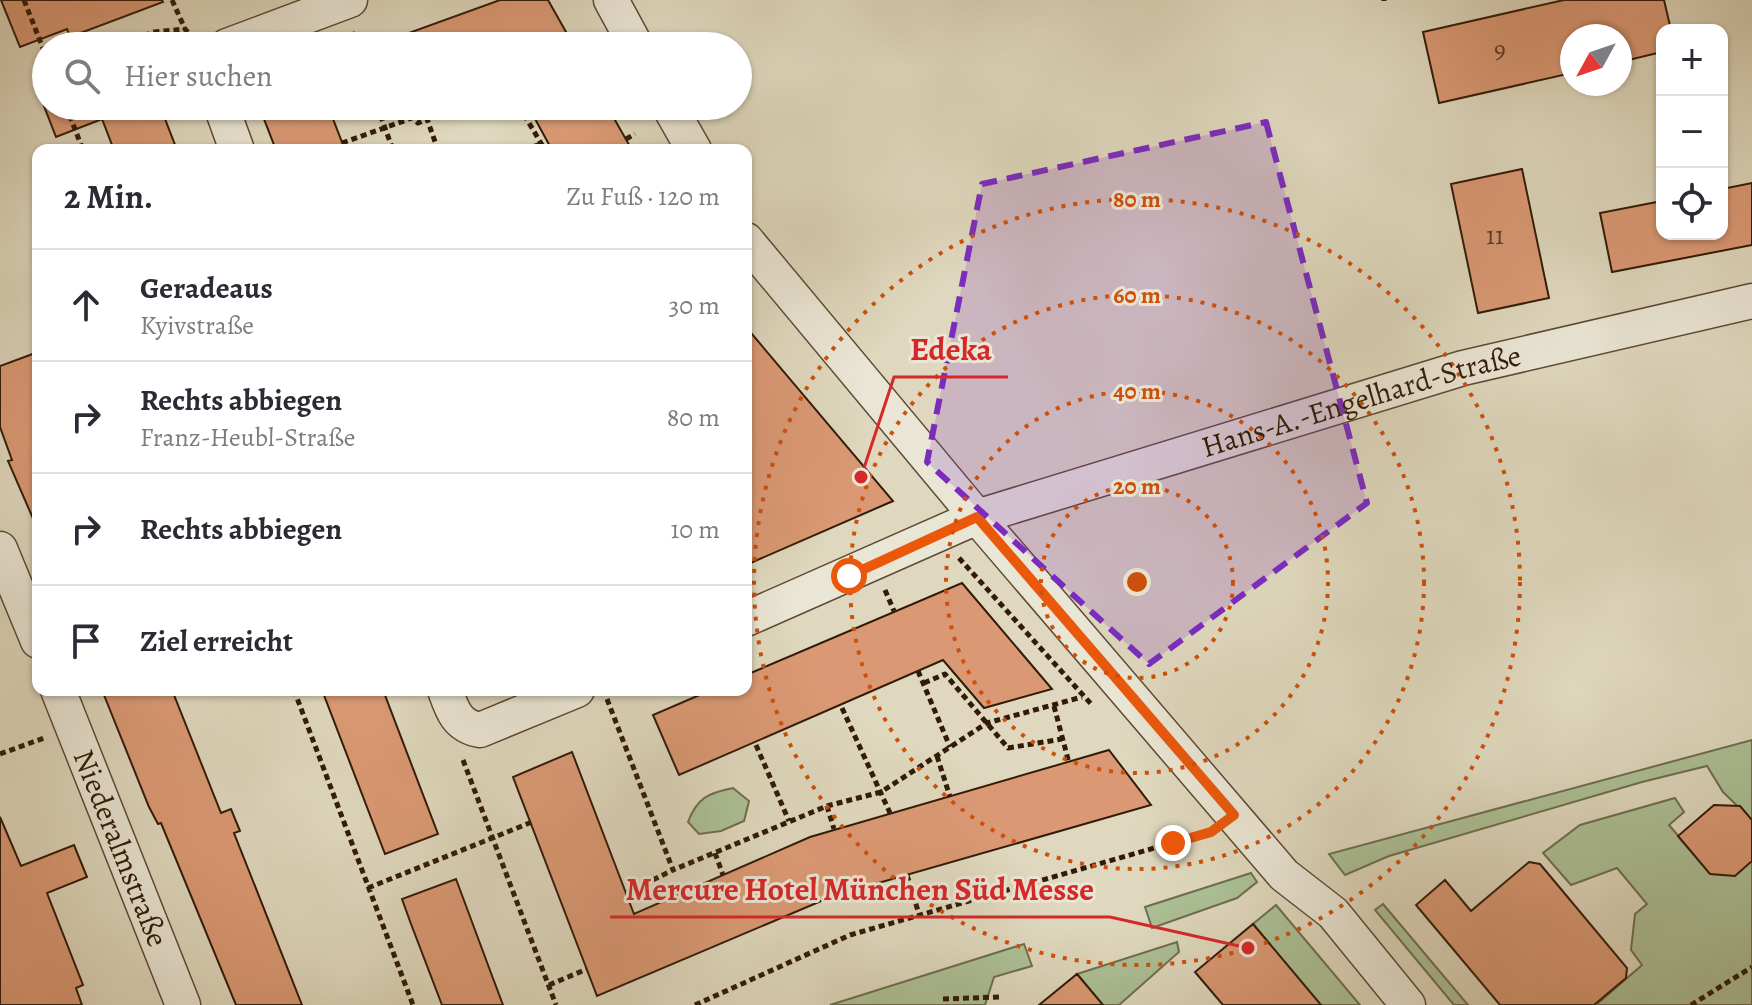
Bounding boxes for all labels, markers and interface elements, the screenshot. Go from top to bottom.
north arrow [1560,24,1632,96]
map controls [1656,24,1728,240]
button: + [1656,24,1728,96]
search box [32,32,752,120]
house number: 9 [1494,32,1506,67]
icon: search [60,54,104,98]
text: Hier suchen [124,56,273,96]
button: − [1656,96,1728,168]
button: locate [1656,168,1728,240]
text: 2 Min. [64,173,153,220]
text: Zu Fuß · 120 m [566,179,720,214]
text: 80 m [1113,183,1161,215]
house number: 11 [1486,218,1504,253]
text: Geradeaus [140,268,273,308]
text: 60 m [1113,279,1161,311]
icon: ahead [64,283,108,327]
text: 30 m [669,288,720,323]
text: Kyivstraße [140,308,254,343]
callout: Edeka [894,321,1008,377]
text: Edeka [910,327,992,371]
street label: Hans-A.-Engelhard-Straße [1196,335,1525,467]
text: 40 m [1113,375,1161,407]
text: Rechts abbiegen [140,380,342,420]
icon: right [64,395,108,439]
text: 80 m [667,400,720,435]
text: Franz-Heubl-Straße [140,420,355,455]
text: 20 m [1113,470,1161,502]
icon: right [64,507,108,551]
text: Rechts abbiegen [140,509,342,549]
text: 10 m [670,512,720,547]
route start [831,558,867,594]
centre of rings [1123,568,1151,596]
icon: arrive [64,619,108,663]
text: Ziel erreicht [140,621,293,661]
street label: Niederalmstraße [64,744,178,952]
route end [1155,825,1191,861]
callout: Mercure Hotel München Süd Messe [610,861,1110,917]
text: Mercure Hotel München Süd Messe [626,867,1094,911]

